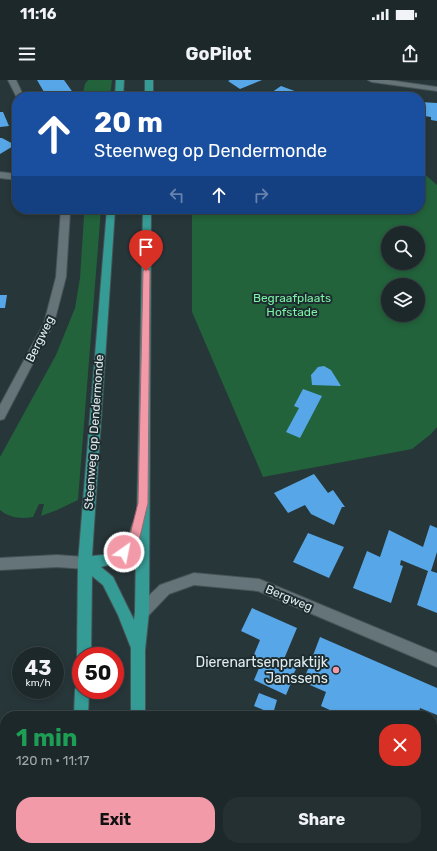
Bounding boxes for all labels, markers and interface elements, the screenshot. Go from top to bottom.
text: 11:16 [20,5,57,23]
icon: menu [16,43,38,65]
text: GoPilot [186,43,251,65]
icon: share [399,43,421,65]
text: 20 m [94,106,163,139]
icon: ahead [28,108,80,160]
text: Steenweg op Dendermonde [94,140,327,162]
icon: left [166,184,188,206]
icon: ahead [208,184,230,206]
icon: right [250,184,272,206]
map controls [381,226,425,322]
button: search [381,226,425,270]
pin [129,230,163,271]
icon: arrive [135,236,157,258]
button: layers [381,278,425,322]
park label: Begraafplaats Hofstade [253,291,331,319]
street label: Bergweg [23,314,57,364]
street label: Steenweg op Dendermonde [82,354,106,510]
position arrow [103,531,145,573]
street label: Bergweg [263,582,315,614]
speed limit sign: 50 [72,647,124,699]
place label: Dierenartsenpraktijk Janssens [195,654,329,687]
text: 43 [25,656,51,680]
marker: Dierenartsenpraktijk Janssens [331,665,341,675]
text: km/h [26,677,50,689]
text: 1 min [16,724,77,752]
button: close [379,724,421,766]
text: 120 m · 11:17 [16,753,90,768]
button: Exit [16,797,215,843]
button: Share [223,797,421,843]

